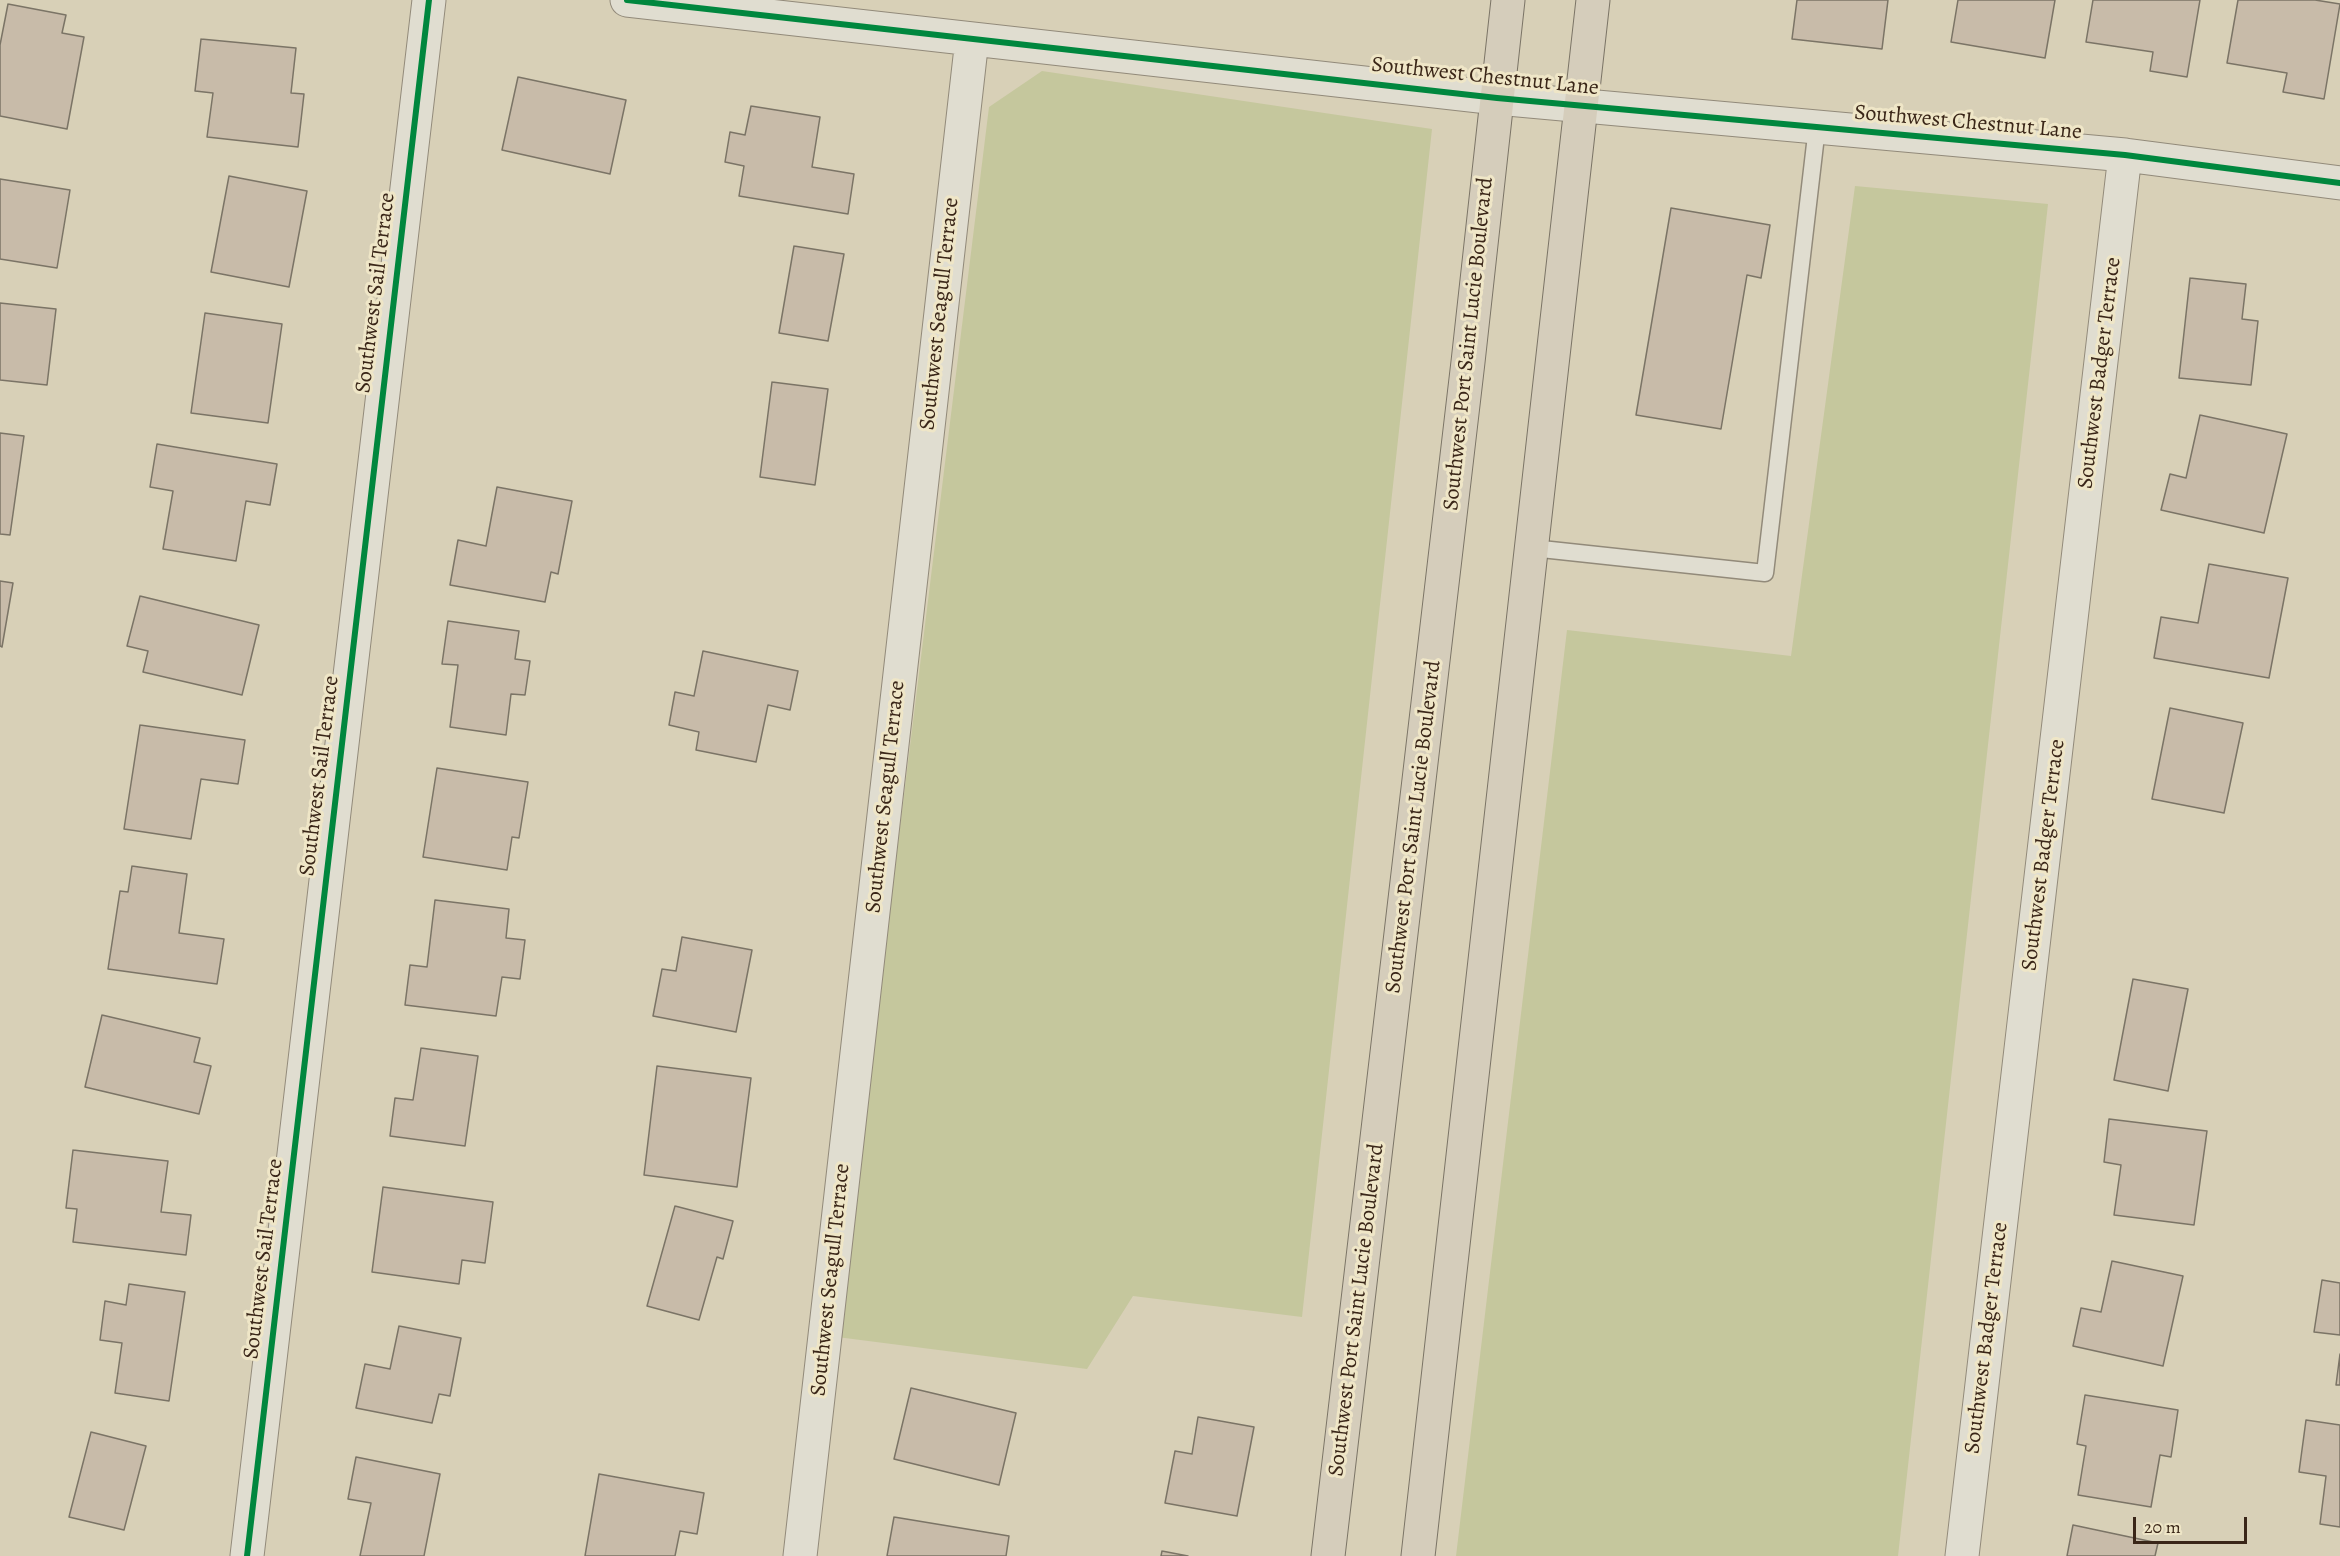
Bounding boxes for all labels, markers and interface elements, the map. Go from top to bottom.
street label: Southwest Chestnut Lane [1370,52,1600,102]
street label: Southwest Chestnut Lane [1853,100,2083,146]
street label: Southwest Port Saint Lucie Boulevard [1438,176,1500,512]
street label: Southwest Sail Terrace [351,191,401,395]
street label: Southwest Seagull Terrace [915,196,965,432]
street label: Southwest Badger Terrace [2073,256,2127,490]
street label: Southwest Port Saint Lucie Boulevard [1380,659,1448,995]
street label: Southwest Sail Terrace [295,674,345,878]
street label: Southwest Seagull Terrace [861,679,911,915]
street label: Southwest Badger Terrace [2017,738,2071,972]
street label: Southwest Port Saint Lucie Boulevard [1323,1142,1391,1478]
street label: Southwest Sail Terrace [239,1157,289,1361]
street label: Southwest Seagull Terrace [806,1162,856,1398]
street label: Southwest Badger Terrace [1960,1221,2014,1455]
scale bar [2136,1505,2250,1543]
text: 20 m [2144,1515,2181,1539]

